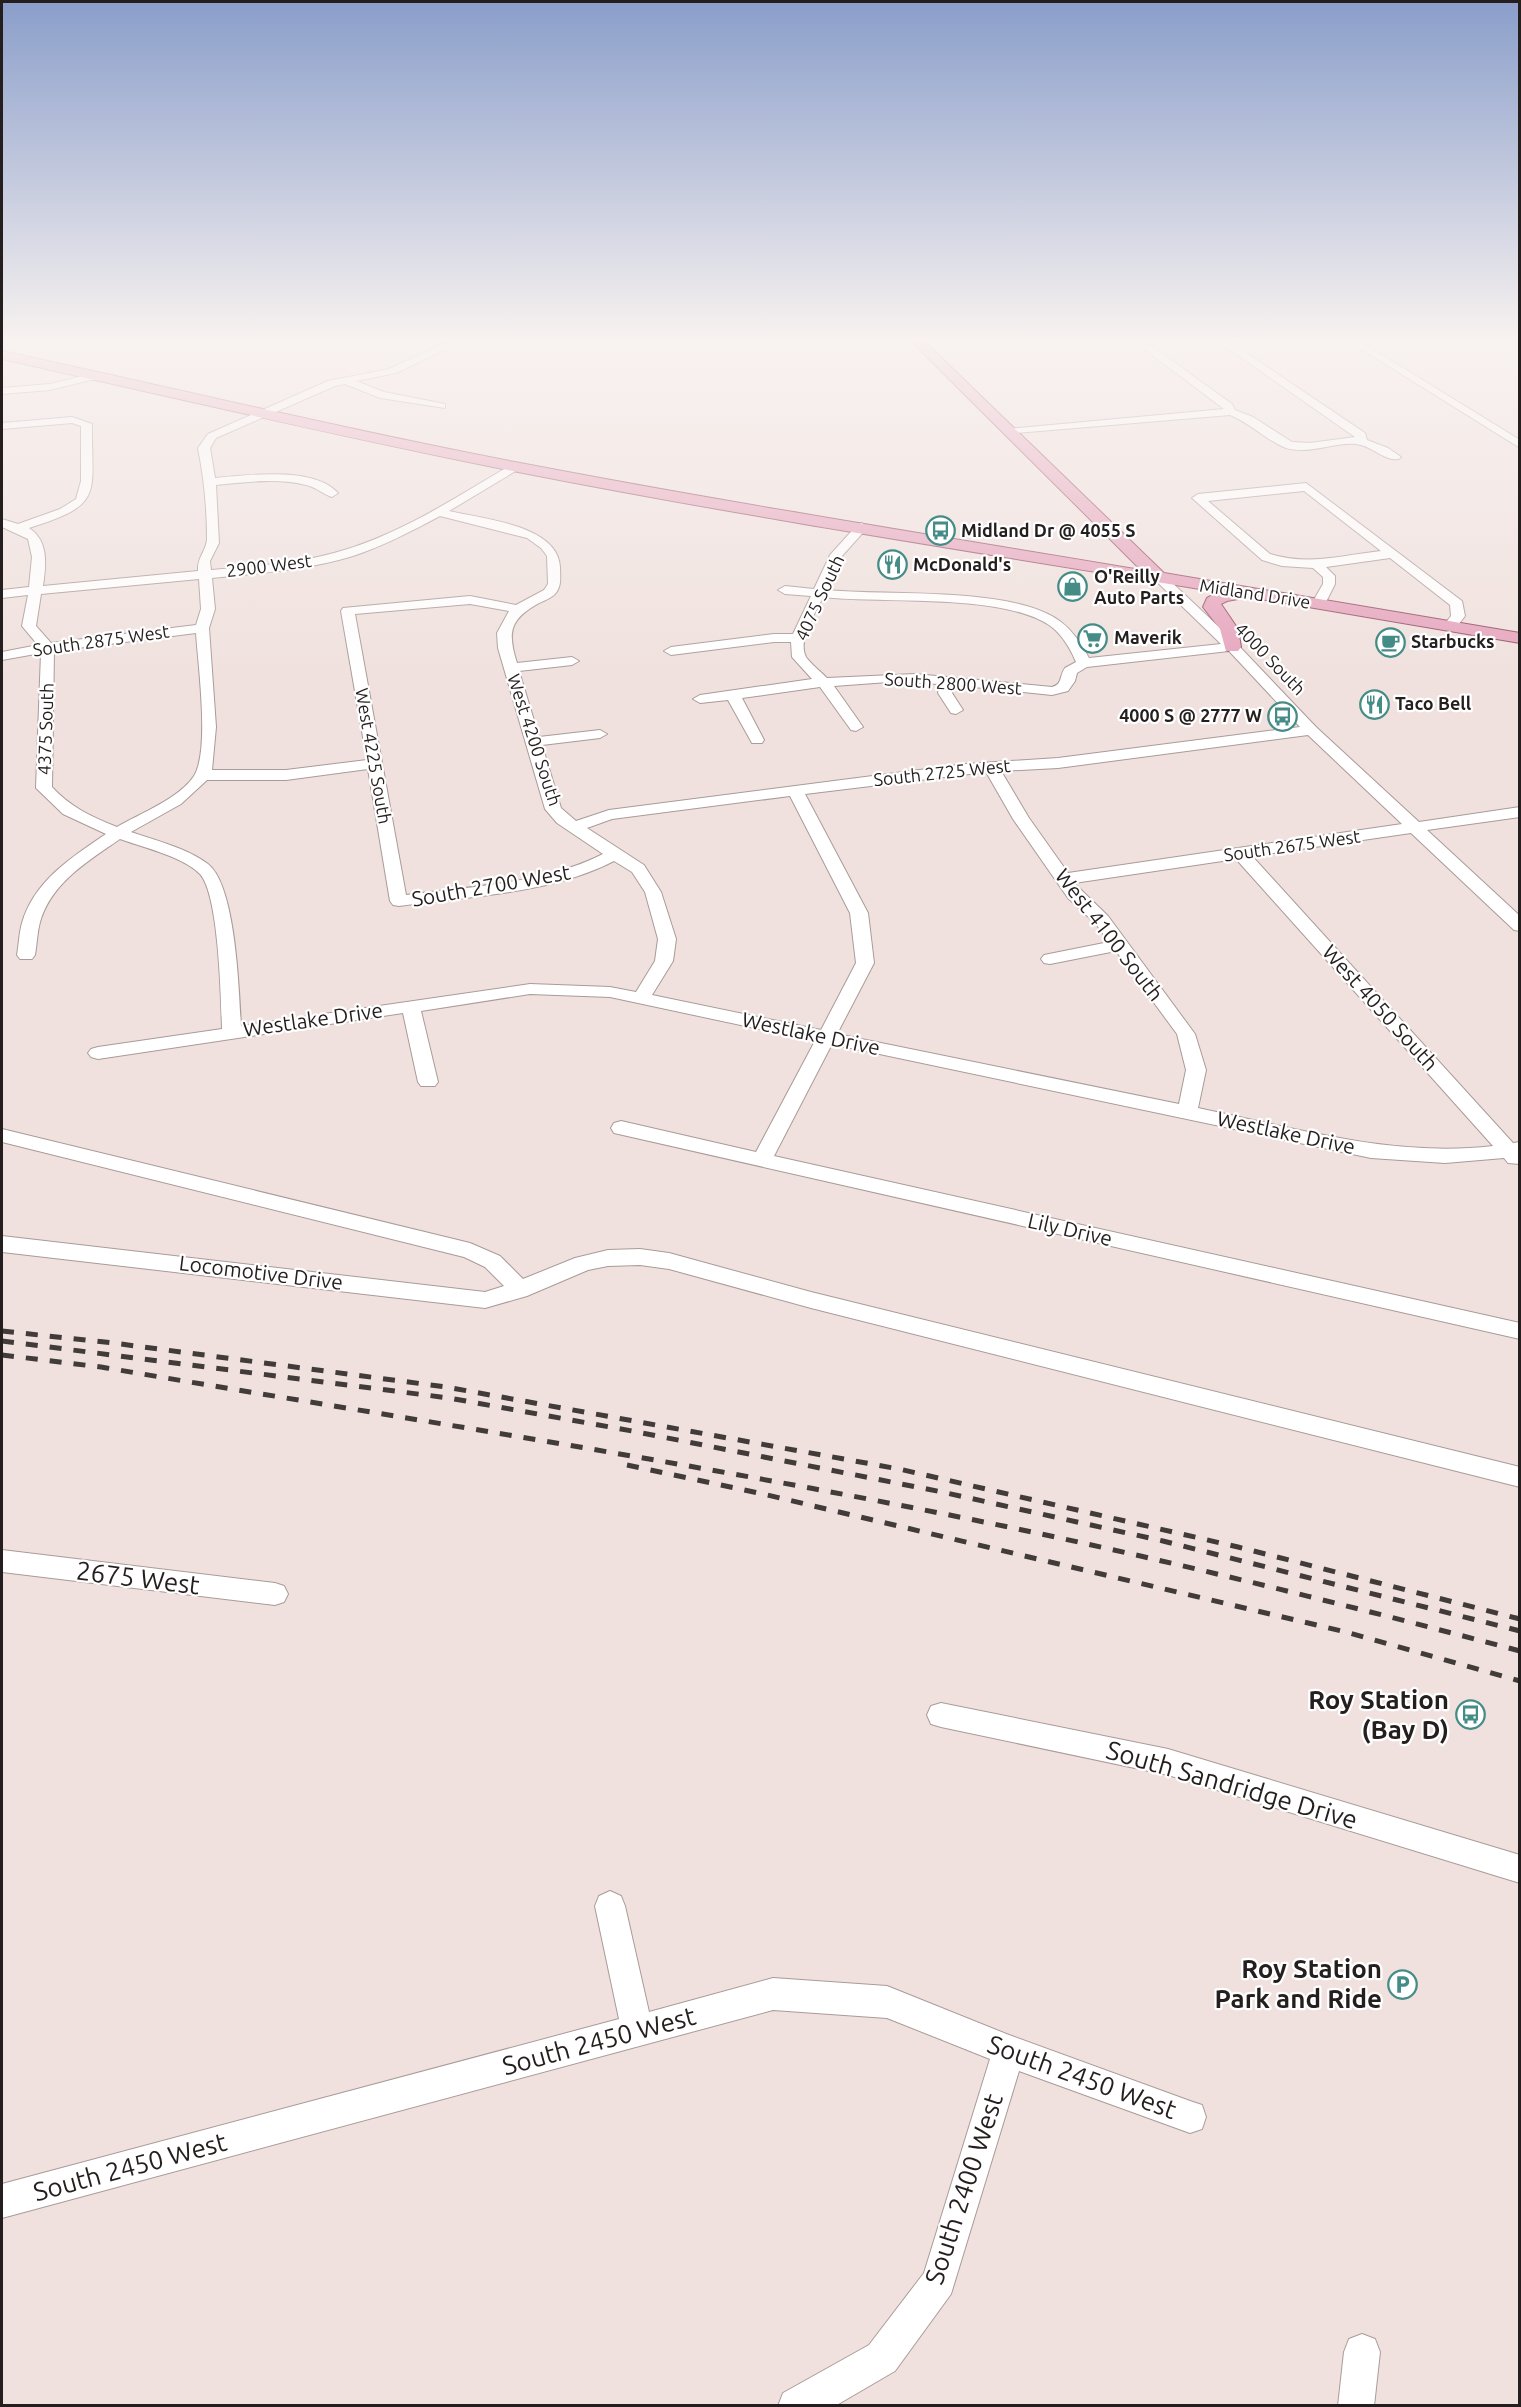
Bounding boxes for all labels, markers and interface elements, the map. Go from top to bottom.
bus stop icon: Midland Dr @ 4055 S [924,515,956,547]
place label: Midland Dr @ 4055 S [961,520,1135,540]
restaurant icon: McDonald's [876,549,908,581]
street label: 2900 West [225,550,313,580]
street label: 4075 South [791,552,848,644]
place label: McDonald's [913,554,1011,574]
place label: O'Reilly Auto Parts [1094,566,1184,607]
shop icon: O'Reilly Auto Parts [1057,571,1089,603]
street label: Midland Drive [1198,574,1312,612]
street label: 4000 South [1231,618,1310,698]
street label: South 2875 West [31,621,170,659]
supermarket icon: Maverik [1077,622,1109,654]
cafe icon: Starbucks [1374,626,1406,658]
place label: Maverik [1114,627,1182,647]
place label: Starbucks [1411,631,1495,651]
street label: South 2800 West [884,668,1022,698]
street label: West 4200 South [504,671,566,808]
street label: 4375 South [33,682,57,775]
street label: West 4225 South [352,686,396,825]
restaurant icon: Taco Bell [1358,688,1390,720]
place label: Taco Bell [1395,693,1472,713]
bus stop icon: 4000 S @ 2777 W [1267,700,1299,732]
place label: 4000 S @ 2777 W [1119,705,1262,725]
street label: South 2725 West [872,755,1011,789]
street label: South 2675 West [1222,826,1361,864]
street label: South 2700 West [410,859,572,911]
street label: West 4100 South [1051,864,1169,1005]
street label: West 4050 South [1318,940,1443,1075]
street label: Westlake Drive [242,997,384,1041]
street label: Westlake Drive [740,1007,883,1059]
street label: Westlake Drive [1215,1106,1358,1158]
street label: Lily Drive [1026,1208,1115,1250]
street label: Locomotive Drive [178,1250,344,1294]
street label: 2675 West [75,1556,201,1599]
place label: Roy Station (Bay D) [1308,1685,1449,1744]
bus stop icon: Roy Station (Bay D) [1454,1699,1486,1731]
street label: South Sandridge Drive [1103,1735,1361,1834]
place label: Roy Station Park and Ride [1215,1954,1382,2013]
parking icon: Roy Station Park and Ride [1387,1968,1419,2000]
street label: South 2450 West [499,2001,699,2080]
street label: South 2450 West [984,2029,1181,2124]
street label: South 2400 West [919,2090,1008,2288]
street label: South 2450 West [30,2127,230,2206]

